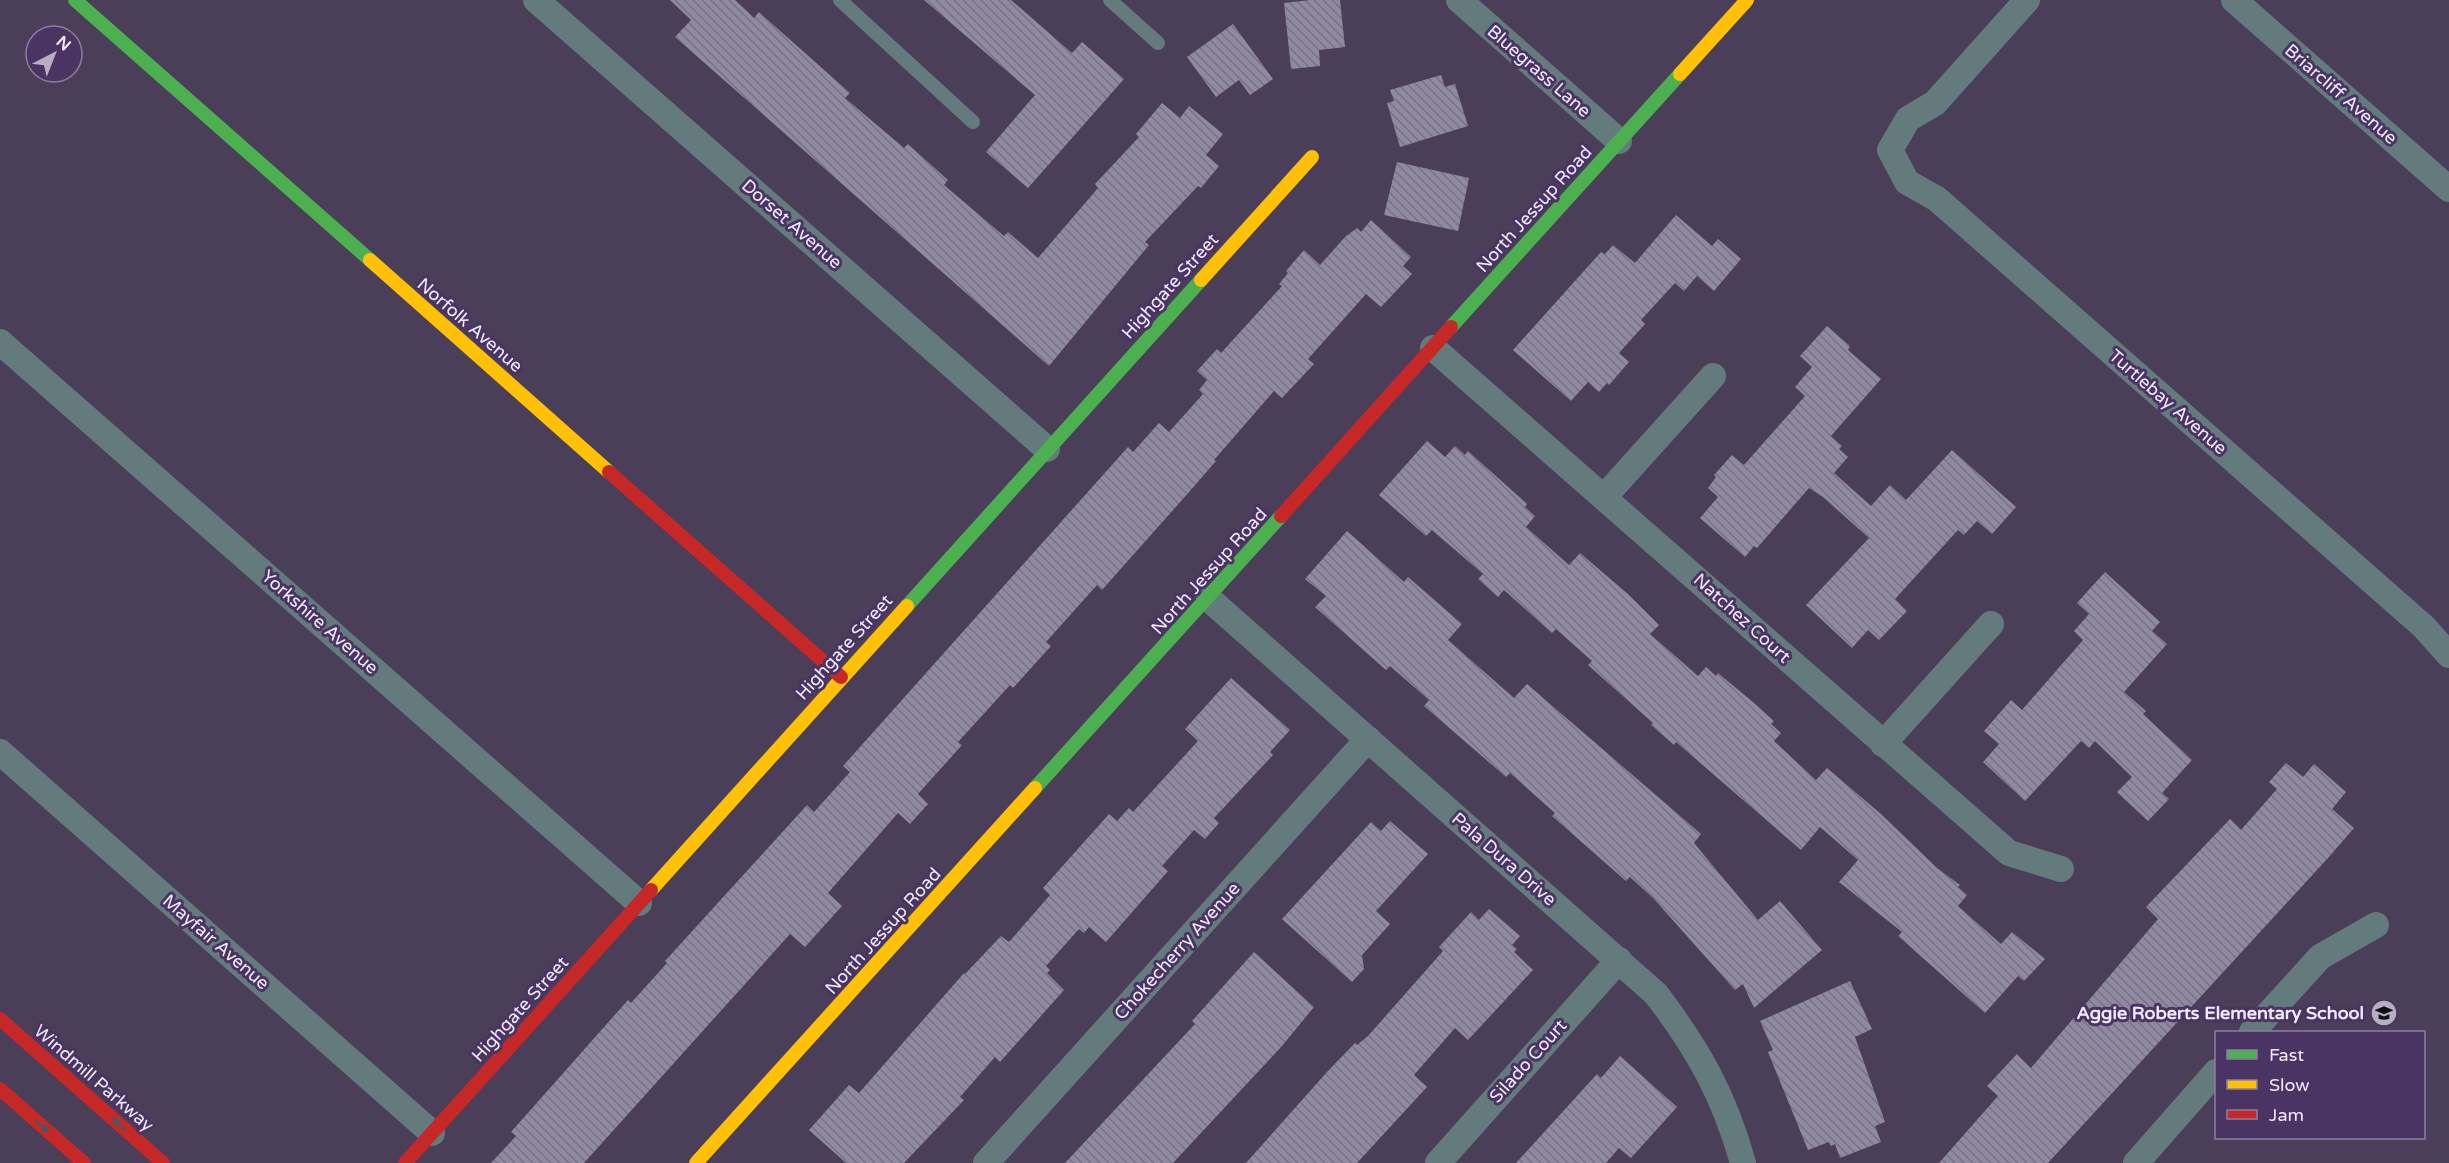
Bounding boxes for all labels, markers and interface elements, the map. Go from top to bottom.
street label: Bluegrass Lane [1483,20,1595,122]
north arrow [24,24,84,84]
text: N [52,32,75,55]
street label: Briarcliff Avenue [2280,39,2402,149]
street label: North Jessup Road [1471,141,1597,277]
street label: Dorset Avenue [737,174,847,274]
street label: Highgate Street [1117,229,1223,343]
street label: Norfolk Avenue [413,273,527,377]
street label: Turtlebay Avenue [2104,345,2232,459]
street label: North Jessup Road [1146,503,1272,639]
street label: Yorkshire Avenue [257,565,383,679]
street label: Natchez Court [1689,569,1795,668]
street label: Highgate Street [791,590,897,704]
street label: Pala Dura Drive [1447,808,1561,910]
street label: North Jessup Road [820,863,946,999]
street label: Chokecherry Avenue [1109,878,1245,1024]
street label: Mayfair Avenue [158,890,274,994]
street label: Highgate Street [467,952,573,1066]
school or university icon: Aggie Roberts Elementary School [2369,998,2399,1028]
place label: Aggie Roberts Elementary School [2076,1002,2364,1024]
street label: Silado Court [1485,1015,1571,1107]
street label: Windmill Parkway [30,1020,159,1136]
legend [2215,1031,2425,1139]
text: Fast [2269,1044,2304,1066]
text: Slow [2269,1074,2310,1096]
text: Jam [2269,1104,2304,1126]
one-way arrow [112,1118,127,1131]
one-way arrow [34,1119,49,1132]

